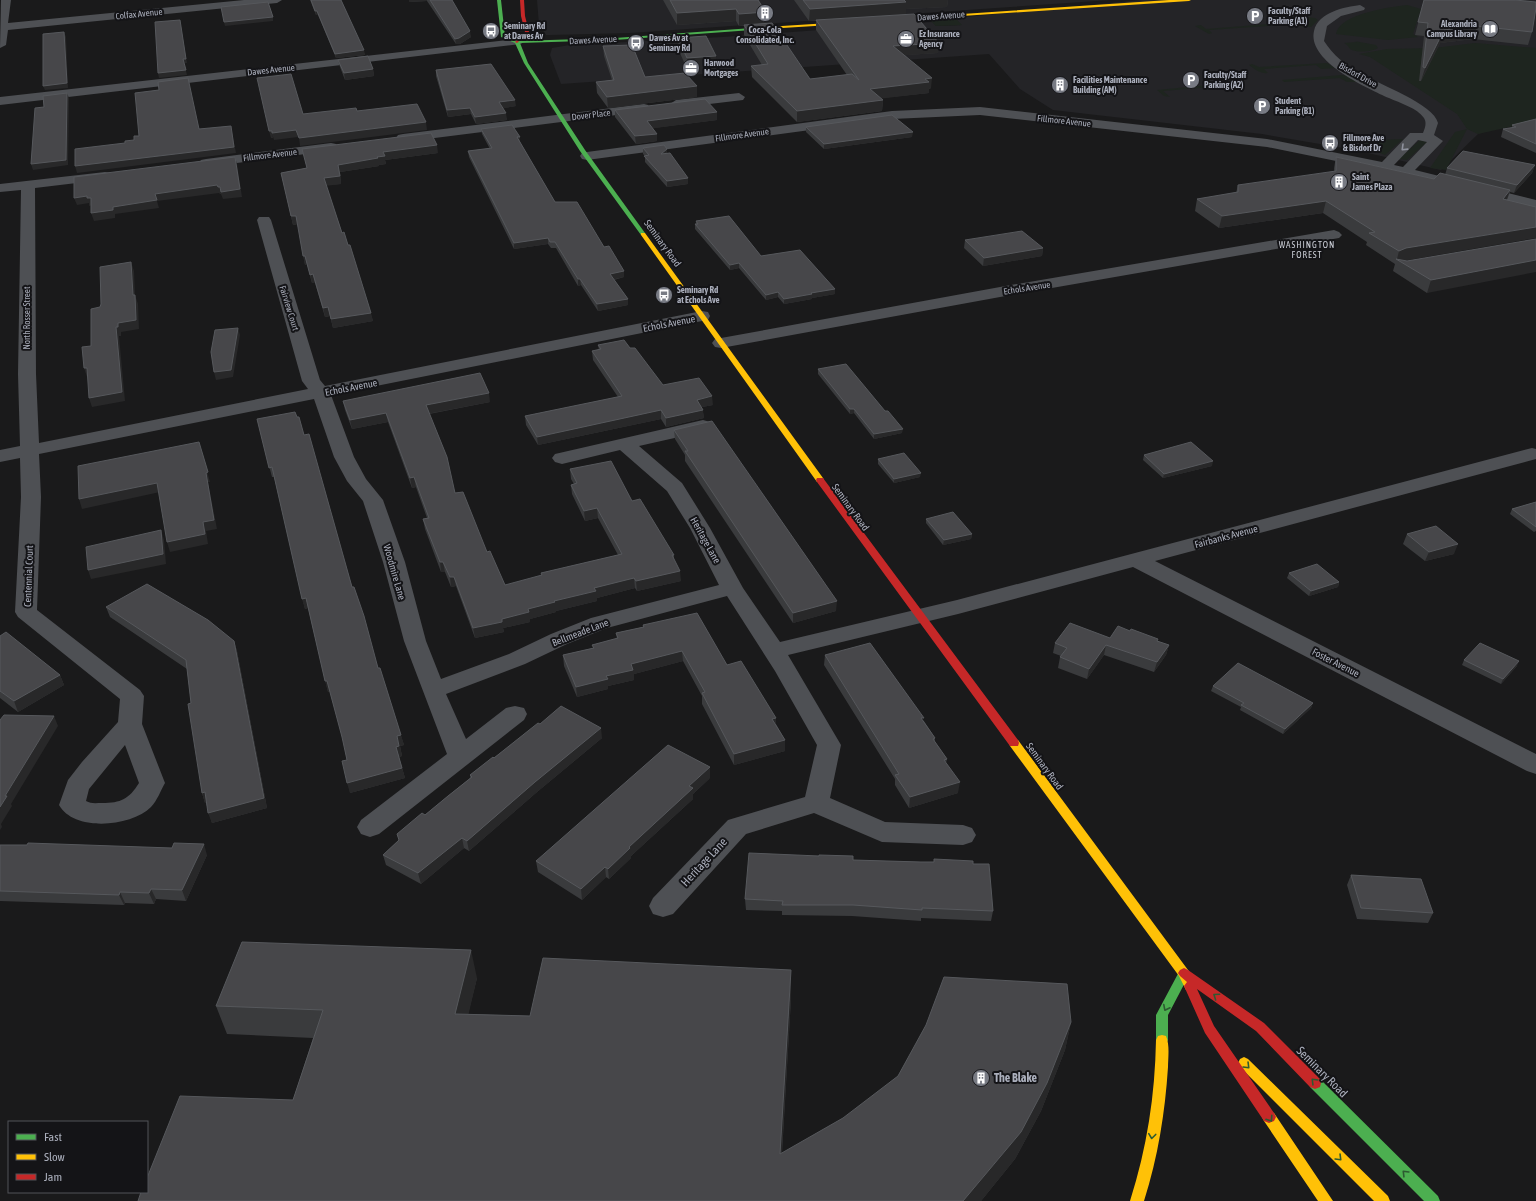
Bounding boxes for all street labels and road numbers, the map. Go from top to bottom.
street label: Colfax Avenue [115,7,163,21]
street label: Dawes Avenue [917,9,965,23]
street label: Dawes Avenue [569,34,617,46]
street label: Bisdorf Drive [1337,61,1379,89]
street label: Dawes Avenue [247,63,295,77]
street label: Dover Place [571,108,611,122]
street label: Fillmore Avenue [1037,113,1091,129]
street label: Fillmore Avenue [715,126,769,144]
street label: Fillmore Avenue [243,147,297,163]
street label: Seminary Road [642,218,683,269]
street label: Echols Avenue [1003,279,1051,297]
street label: Fairview Court [277,284,301,332]
street label: North Rosser Street [22,286,32,350]
street label: Echols Avenue [642,313,696,334]
street label: Echols Avenue [324,377,378,398]
street label: Seminary Road [830,482,871,533]
street label: Heritage Lane [688,515,723,566]
street label: Fairbanks Avenue [1193,523,1259,550]
street label: Woodmire Lane [381,543,408,602]
street label: Centennial Court [22,545,35,607]
street label: Bellmeade Lane [550,617,610,648]
street label: Foster Avenue [1310,646,1362,679]
street label: Seminary Road [1024,741,1065,792]
street label: Heritage Lane [678,835,730,889]
street label: Seminary Road [1294,1044,1350,1100]

